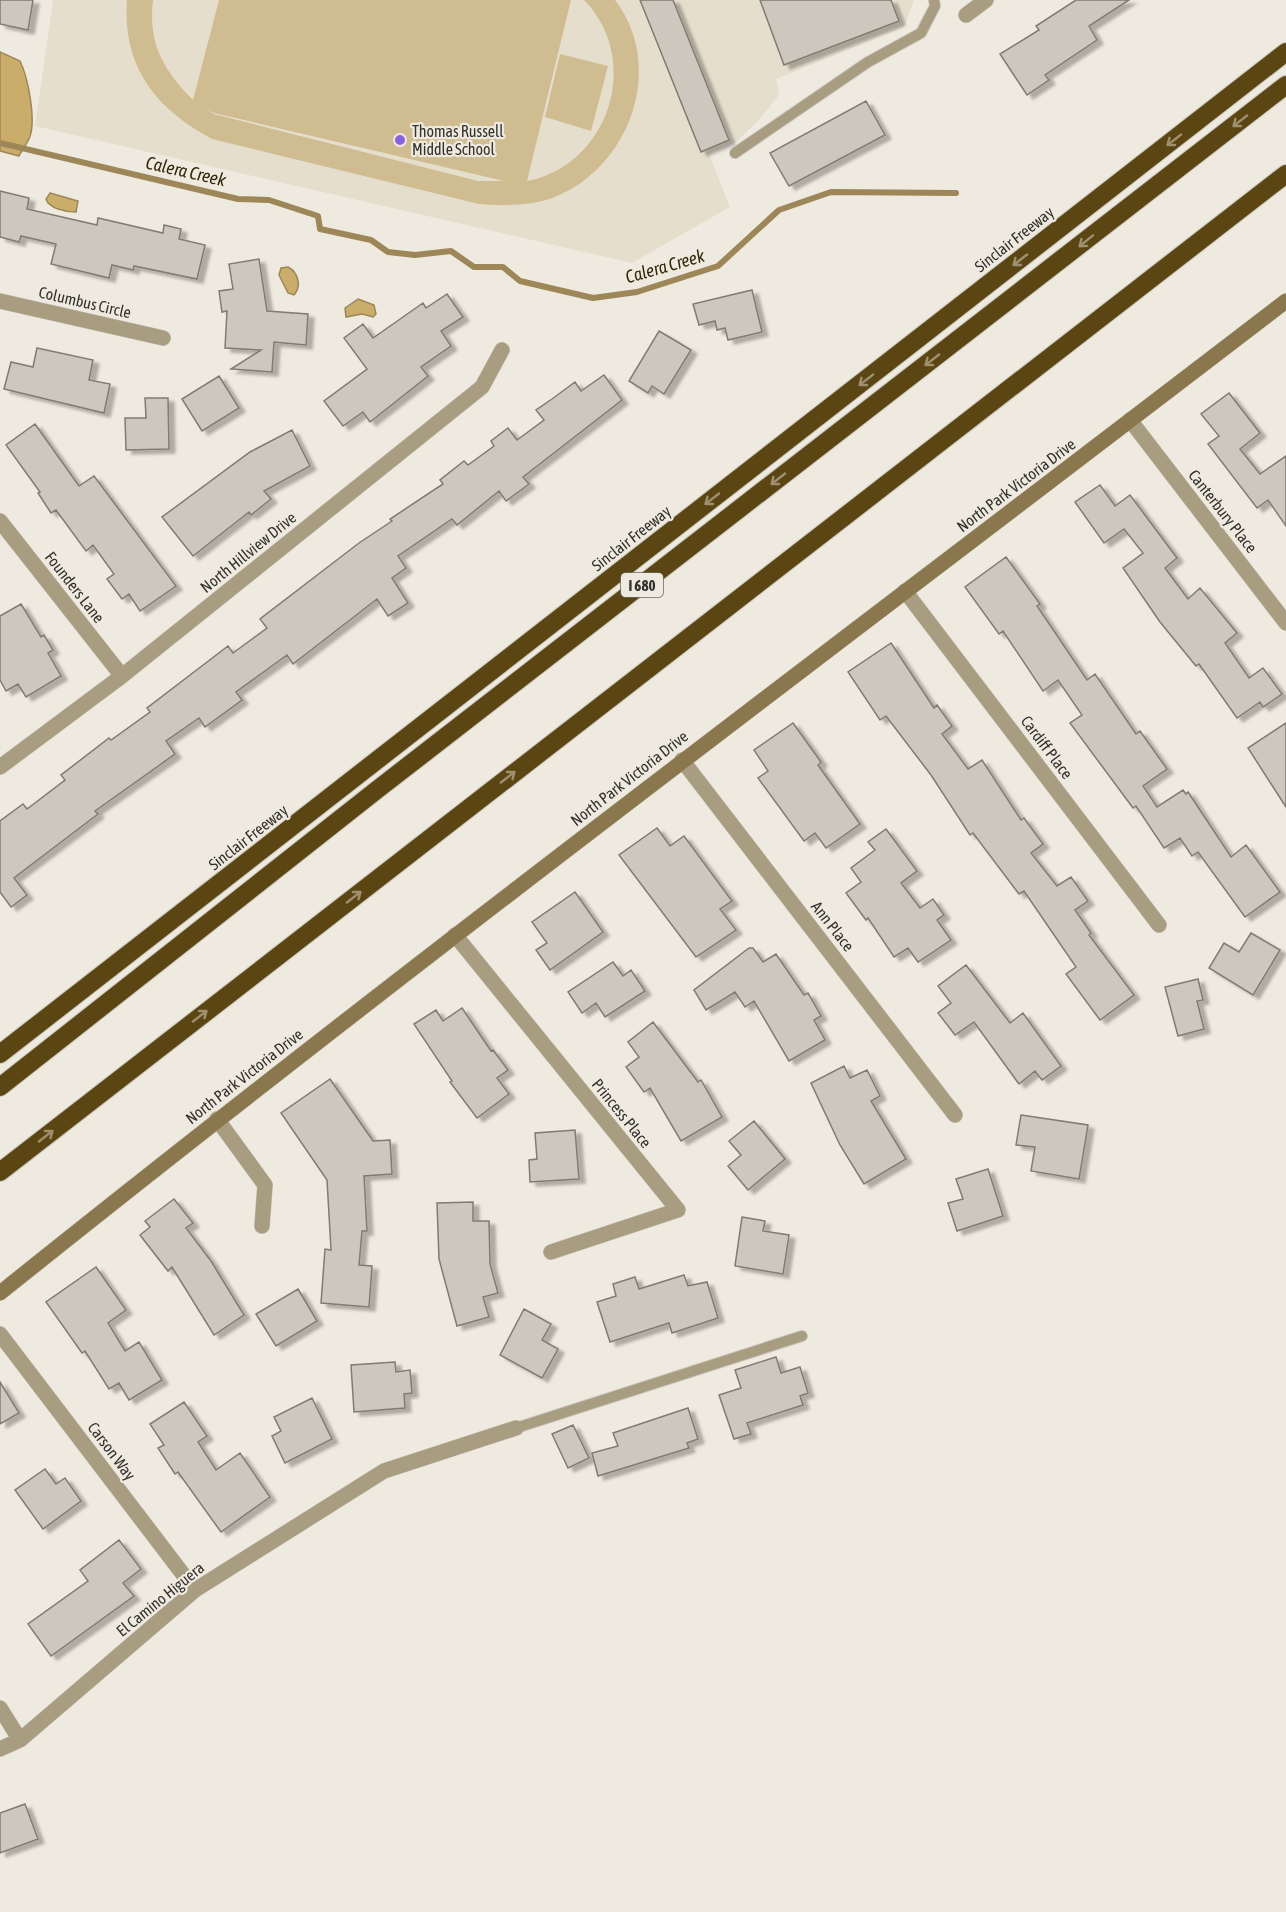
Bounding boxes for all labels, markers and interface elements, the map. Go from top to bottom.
one-way arrow [1232,115,1248,128]
place label: Thomas Russell Middle School [412,122,504,158]
marker: Thomas Russell Middle School [393,133,407,147]
one-way arrow [1166,133,1182,146]
water label: Calera Creek [144,152,229,191]
street label: Sinclair Freeway [971,202,1058,276]
one-way arrow [1078,234,1094,247]
water label: Calera Creek [623,244,708,287]
one-way arrow [1012,253,1028,266]
street label: Columbus Circle [37,283,133,321]
one-way arrow [924,353,940,366]
one-way arrow [858,373,874,386]
street label: North Park Victoria Drive [953,435,1079,535]
street label: Canterbury Place [1184,466,1261,557]
one-way arrow [770,473,786,486]
one-way arrow [704,493,720,506]
street label: Sinclair Freeway [588,501,675,575]
street label: North Hillview Drive [197,508,299,596]
street label: Founders Lane [42,548,108,626]
road number: I 680 [621,573,663,597]
street label: Cardiff Place [1017,712,1077,782]
street label: North Park Victoria Drive [567,727,691,829]
one-way arrow [500,771,516,784]
street label: Sinclair Freeway [205,800,292,874]
one-way arrow [346,890,362,903]
street label: Ann Place [808,898,858,954]
one-way arrow [192,1010,208,1023]
street label: North Park Victoria Drive [182,1025,306,1127]
street label: Princess Place [589,1075,655,1151]
one-way arrow [38,1129,54,1142]
street label: Carson Way [84,1419,140,1484]
street label: El Camino Higuera [113,1558,208,1641]

